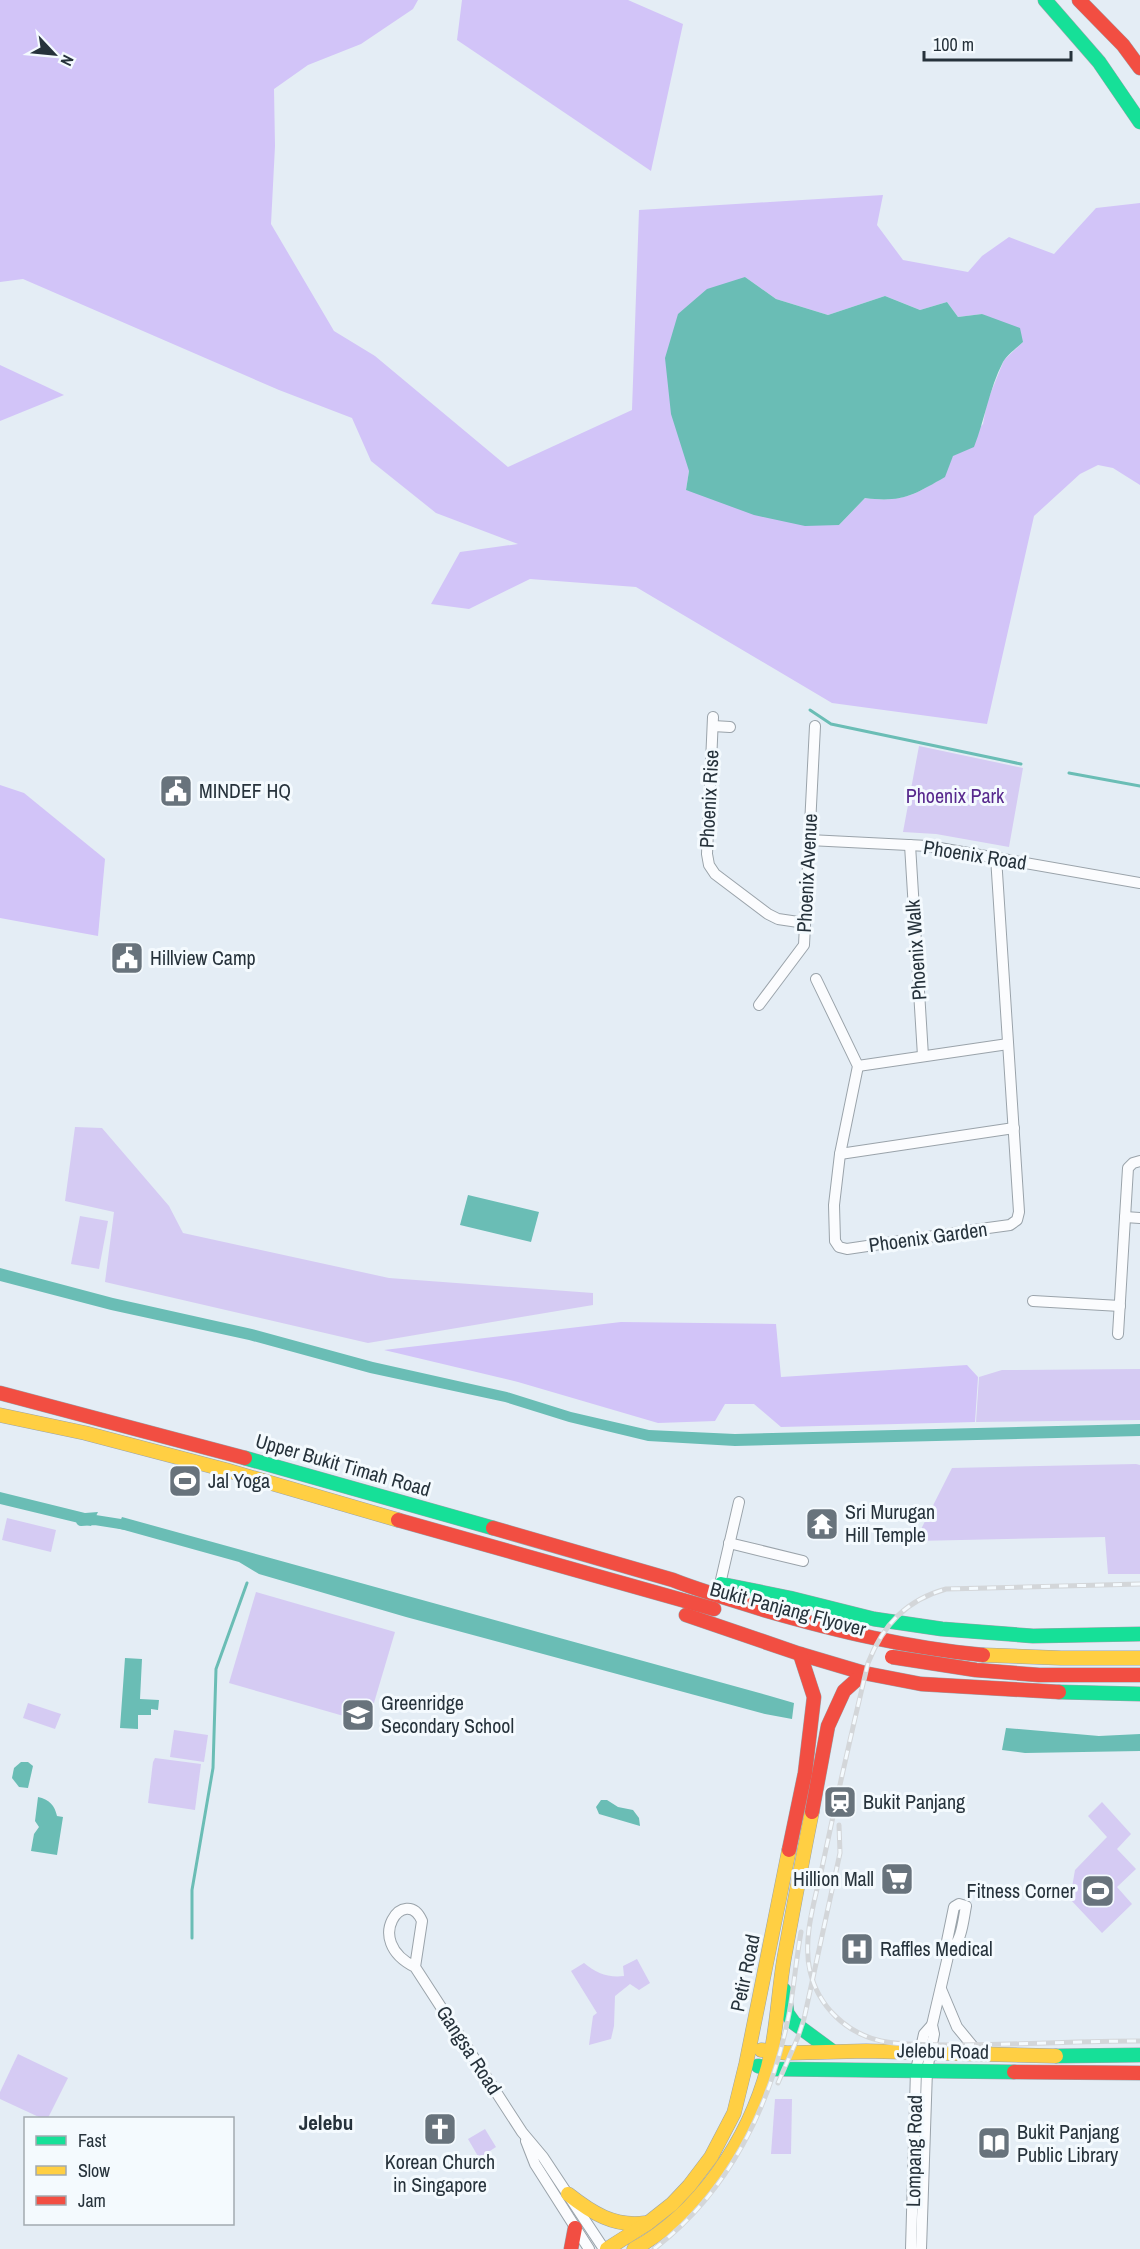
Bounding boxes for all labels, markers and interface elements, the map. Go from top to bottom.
north arrow [24,24,84,84]
scale bar [924,24,1071,62]
text: 100 m [933,32,974,57]
text: N [56,51,79,70]
street label: Phoenix Rise [692,749,725,849]
public building icon: MINDEF HQ [158,773,194,809]
place label: MINDEF HQ [199,777,291,804]
park label: Phoenix Park [906,782,1005,809]
street label: Phoenix Avenue [790,813,823,933]
street label: Phoenix Road [922,833,1029,876]
street label: Phoenix Walk [898,898,932,1001]
public building icon: Hillview Camp [109,940,145,976]
place label: Hillview Camp [150,944,256,971]
street label: Phoenix Garden [867,1215,989,1258]
street label: Upper Bukit Timah Road [253,1427,434,1502]
sports icon: Jal Yoga [167,1463,203,1499]
place label: Jal Yoga [208,1467,270,1494]
place label: Sri Murugan Hill Temple [845,1498,935,1548]
temple icon: Sri Murugan Hill Temple [804,1506,840,1542]
street label: Bukit Panjang Flyover [707,1575,870,1642]
place label: Greenridge Secondary School [381,1689,514,1739]
school or university icon: Greenridge Secondary School [340,1697,376,1733]
station icon: Bukit Panjang [822,1784,858,1820]
place label: Bukit Panjang [863,1788,965,1815]
supermarket icon: Hillion Mall [879,1861,915,1897]
place label: Hillion Mall [793,1865,874,1892]
sports icon: Fitness Corner [1080,1873,1116,1909]
place label: Fitness Corner [967,1877,1076,1904]
hospital icon: Raffles Medical [839,1931,875,1967]
street label: Petir Road [723,1932,766,2014]
place label: Raffles Medical [880,1935,993,1962]
street label: Gangsa Road [431,2000,508,2100]
street label: Jelebu Road [897,2036,989,2065]
street label: Lompang Road [899,2095,928,2207]
district label: Jelebu [299,2108,353,2137]
church icon: Korean Church in Singapore [422,2111,458,2147]
legend [24,2117,234,2225]
place label: Bukit Panjang Public Library [1017,2118,1119,2168]
library icon: Bukit Panjang Public Library [976,2125,1012,2161]
text: Fast [78,2128,106,2153]
place label: Korean Church in Singapore [385,2148,495,2198]
text: Slow [78,2158,110,2183]
text: Jam [78,2188,106,2213]

